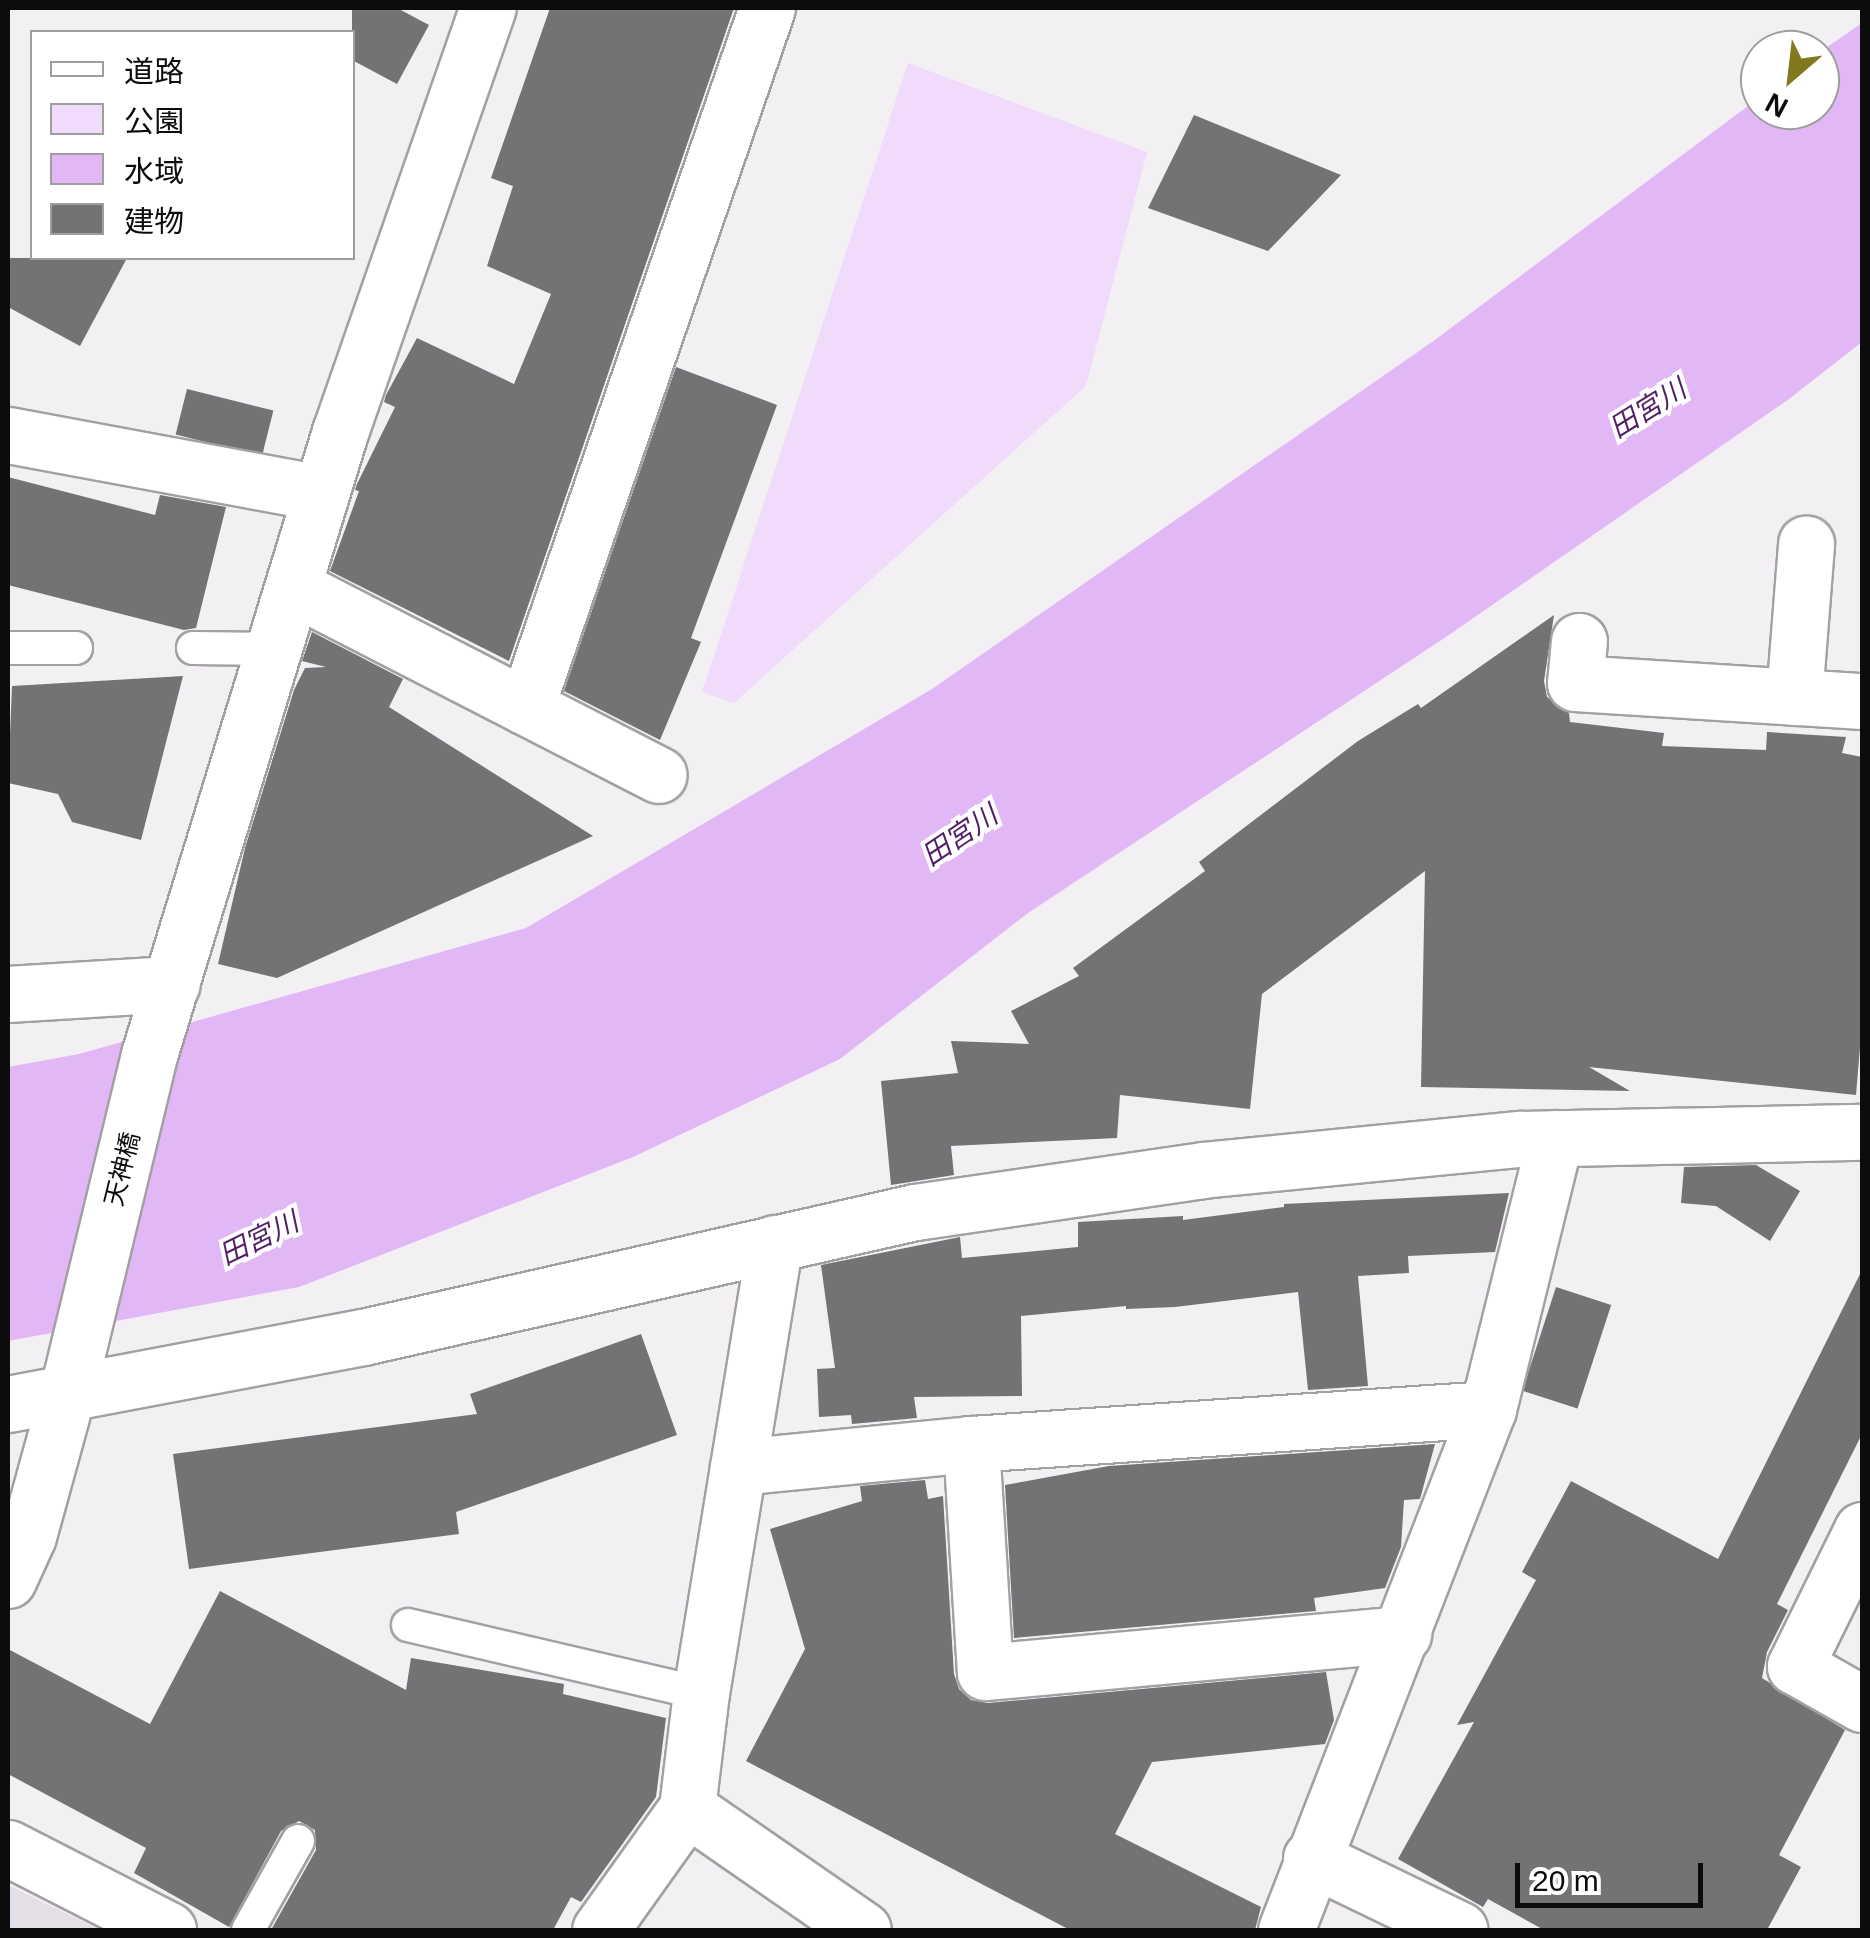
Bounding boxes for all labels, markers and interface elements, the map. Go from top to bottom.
legend [30,30,355,260]
north arrow [1740,30,1840,130]
text: 道路 [124,55,184,88]
text: N [1760,87,1793,124]
text: 公園 [124,105,184,138]
text: 水域 [124,155,184,188]
text: 建物 [124,205,184,238]
water label: 田宮川 [1603,372,1693,446]
water label: 田宮川 [916,799,1004,873]
street label: 天神橋 [98,1129,146,1209]
water label: 田宮川 [214,1205,304,1273]
scale bar [1520,1843,1708,1905]
text: 20 m [1532,1864,1599,1897]

